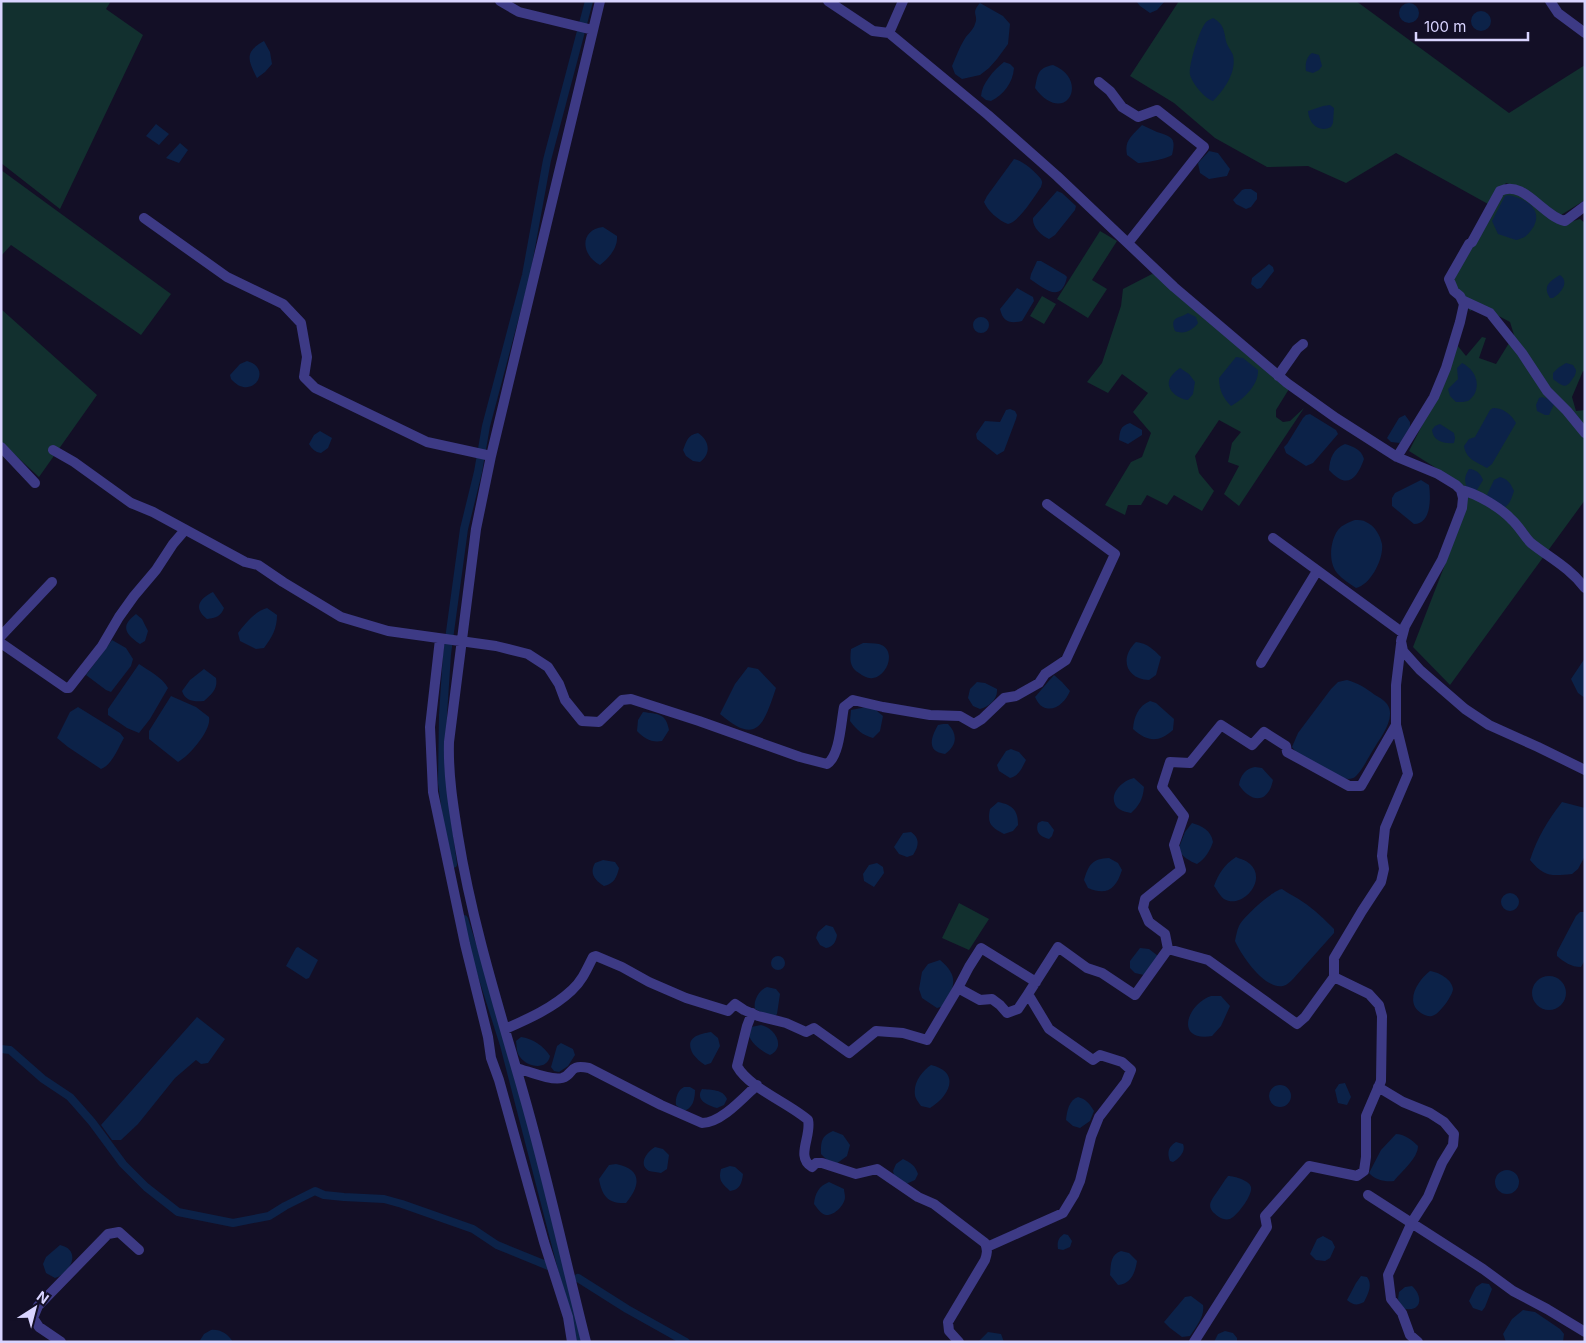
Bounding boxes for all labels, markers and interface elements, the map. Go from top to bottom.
scale bar [1416,10,1528,42]
text: 100 m [1424,17,1466,36]
north arrow [10,1283,60,1333]
text: N [34,1287,52,1307]

